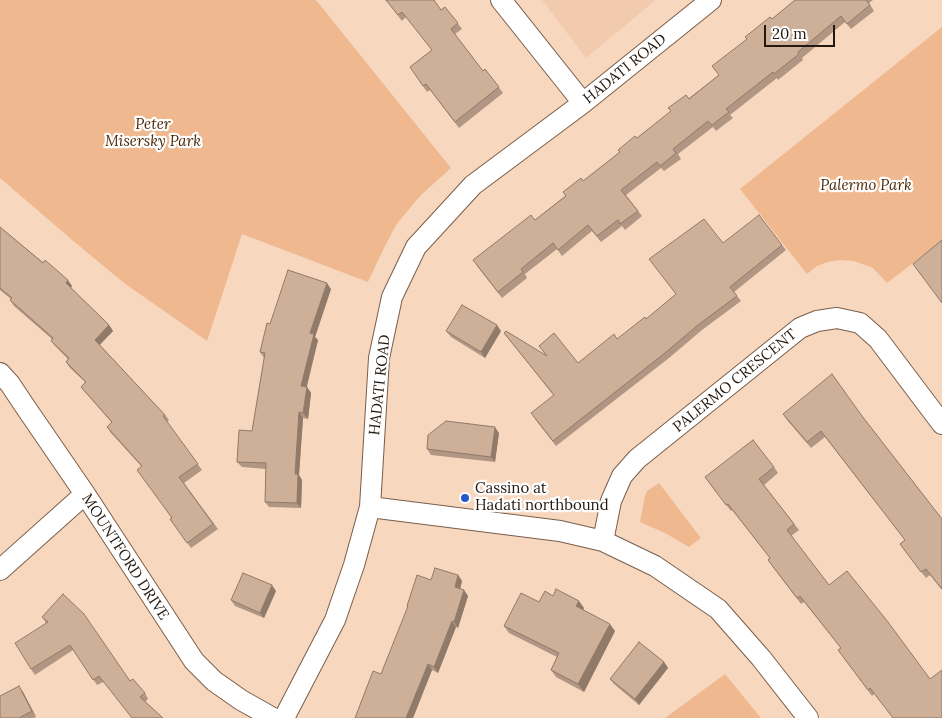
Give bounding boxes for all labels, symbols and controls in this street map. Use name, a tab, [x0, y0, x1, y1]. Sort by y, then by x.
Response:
scale bar	[767, 15, 838, 47]
text: 20 m	[772, 24, 807, 43]
street label: HADATI ROAD	[580, 30, 670, 108]
park label: Peter Misersky Park	[105, 116, 201, 151]
park label: Palermo Park	[820, 177, 912, 195]
street label: PALERMO CRESCENT	[670, 326, 800, 436]
street label: HADATI ROAD	[366, 334, 394, 436]
place label: Cassino at Hadati northbound	[475, 480, 609, 515]
street label: MOUNTFORD DRIVE	[77, 491, 173, 623]
marker: Cassino at Hadati northbound	[459, 492, 471, 504]

